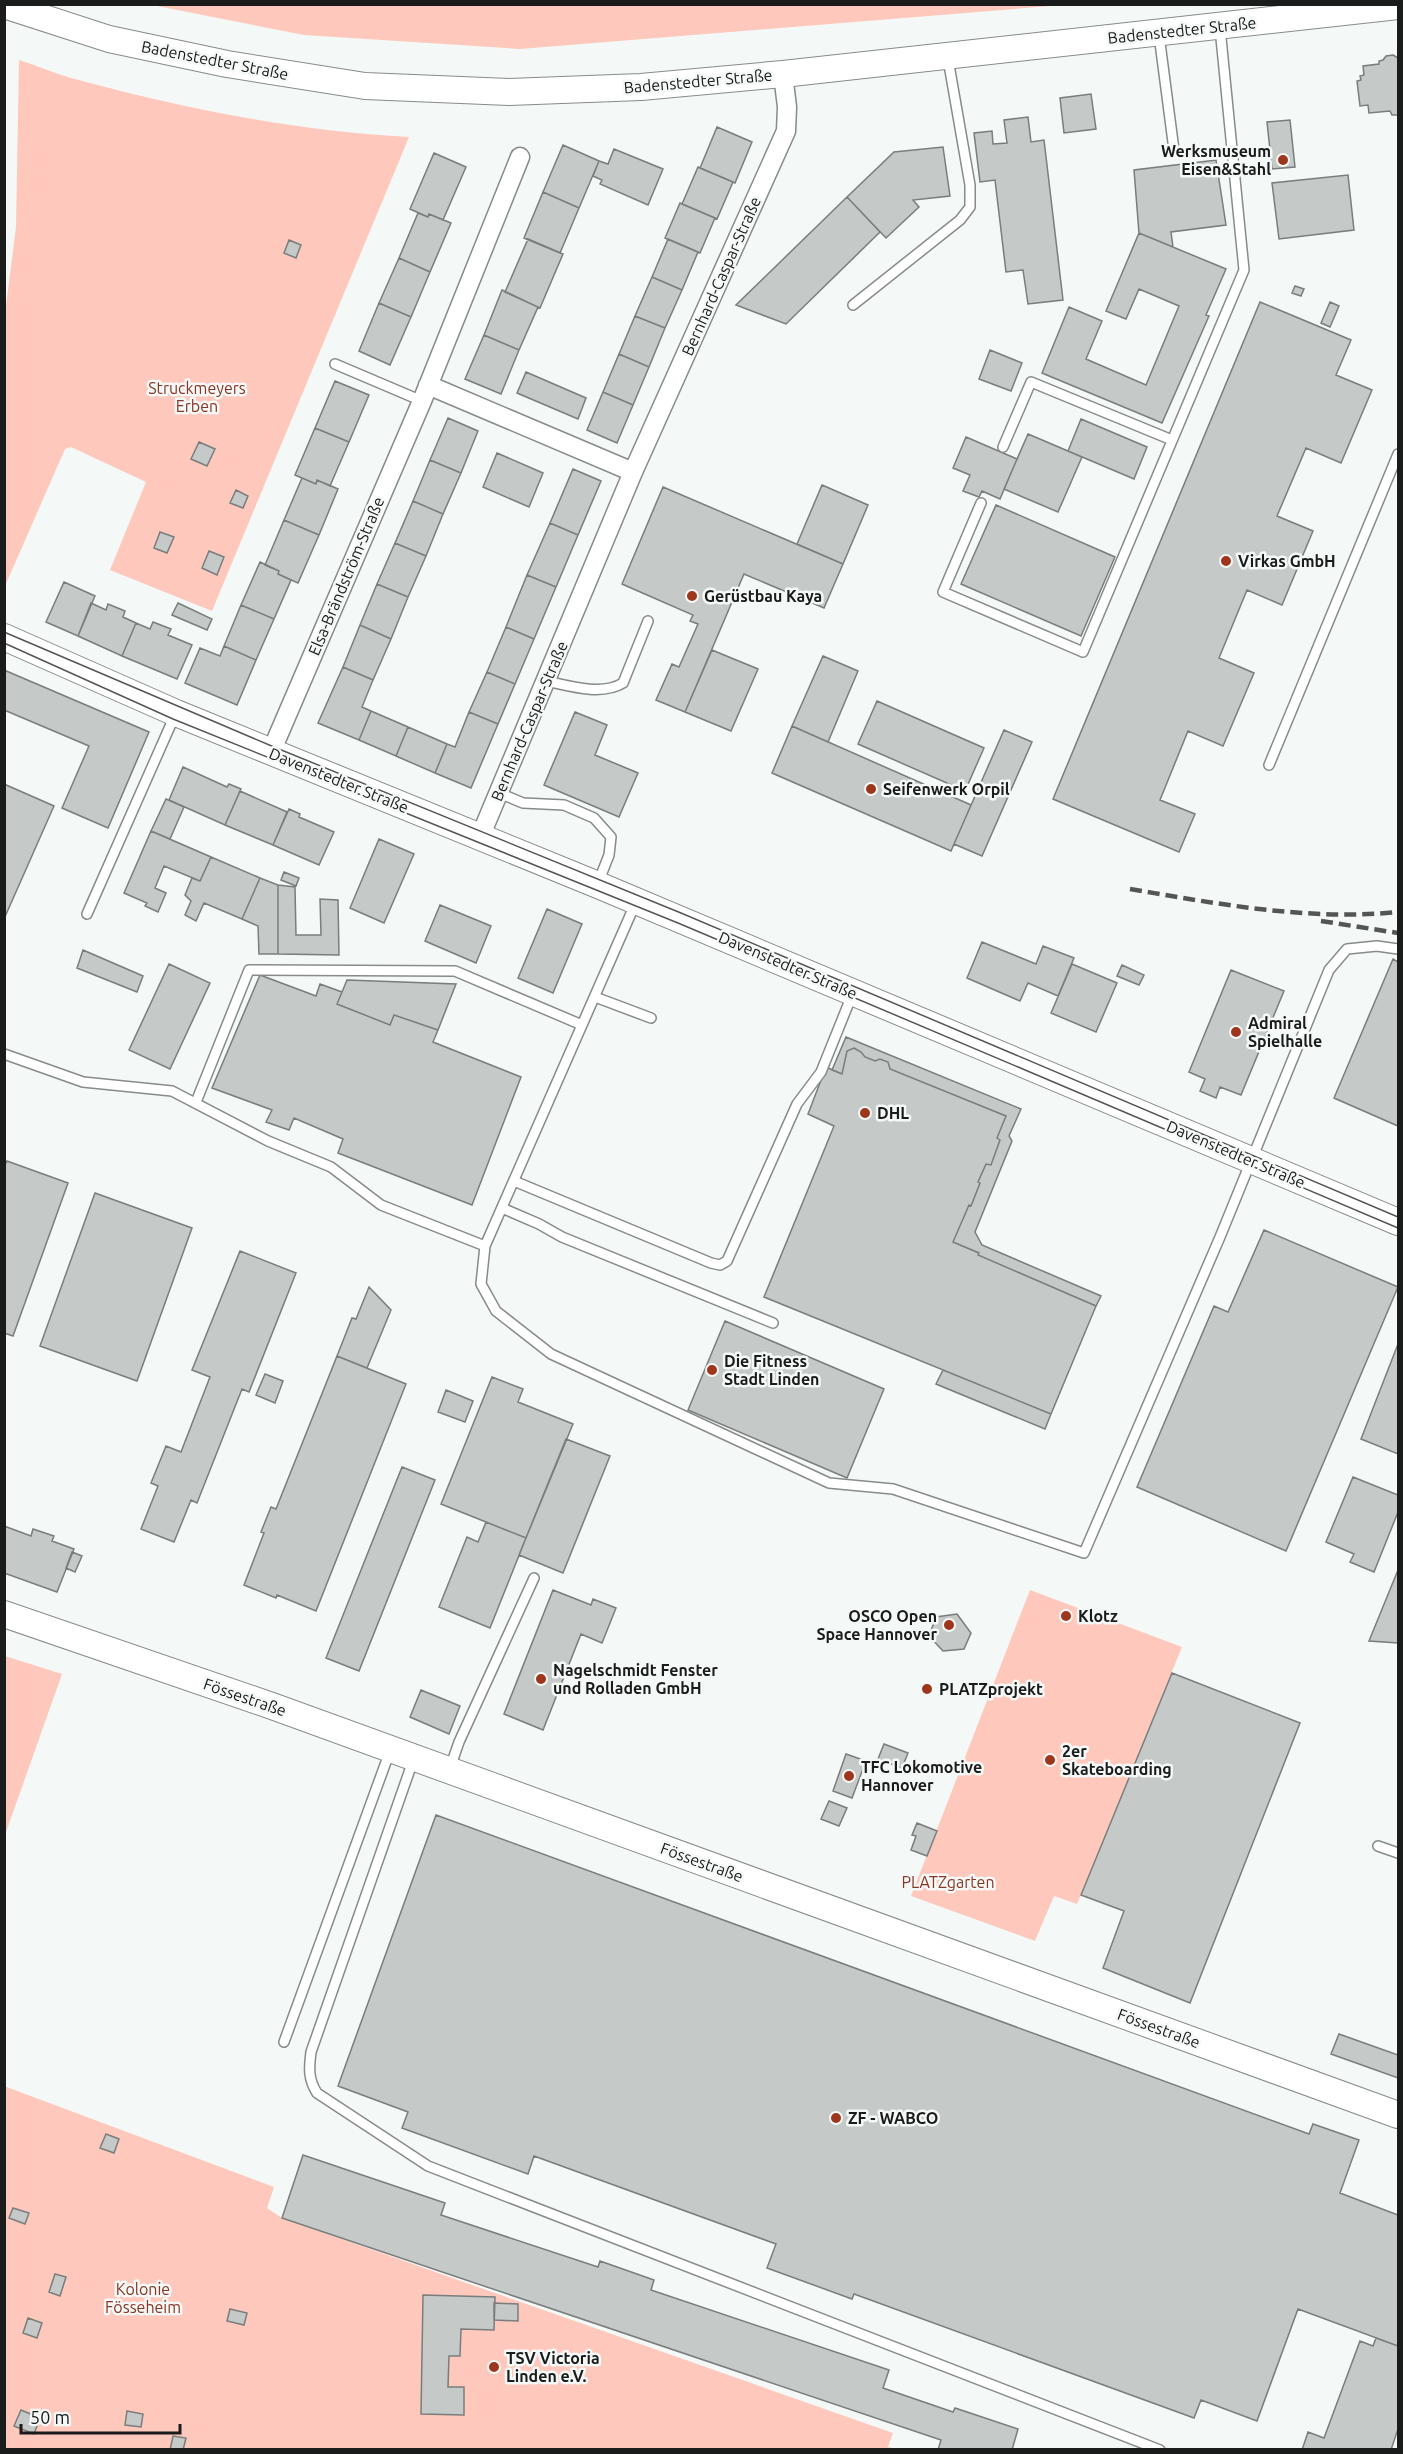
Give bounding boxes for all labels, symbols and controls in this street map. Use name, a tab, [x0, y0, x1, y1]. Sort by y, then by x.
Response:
street label: Badenstedter Straße	[1107, 13, 1257, 47]
street label: Badenstedter Straße	[140, 37, 290, 83]
street label: Badenstedter Straße	[623, 66, 773, 96]
place label: Werksmuseum Eisen&Stahl	[1161, 142, 1271, 178]
marker: Werksmuseum Eisen&Stahl	[1276, 153, 1290, 167]
street label: Bernhard-Caspar-Straße	[678, 194, 764, 358]
park label: Struckmeyers Erben	[148, 379, 246, 415]
street label: Elsa-Brändström-Straße	[304, 494, 388, 658]
place label: Virkas GmbH	[1238, 552, 1336, 570]
marker: Virkas GmbH	[1219, 554, 1233, 568]
place label: Gerüstbau Kaya	[704, 587, 822, 605]
marker: Gerüstbau Kaya	[685, 589, 699, 603]
street label: Bernhard-Caspar-Straße	[487, 638, 571, 804]
street label: Davenstedter Straße	[267, 744, 411, 816]
place label: Seifenwerk Orpil	[883, 780, 1010, 798]
marker: Seifenwerk Orpil	[864, 782, 878, 796]
street label: Davenstedter Straße	[716, 928, 860, 1002]
place label: Admiral Spielhalle	[1248, 1014, 1322, 1050]
marker: Admiral Spielhalle	[1229, 1025, 1243, 1039]
place label: DHL	[877, 1104, 909, 1122]
marker: DHL	[858, 1106, 872, 1120]
street label: Davenstedter Straße	[1164, 1117, 1308, 1191]
place label: Die Fitness Stadt Linden	[724, 1352, 819, 1388]
marker: Die Fitness Stadt Linden	[705, 1363, 719, 1377]
place label: OSCO Open Space Hannover	[816, 1607, 937, 1643]
place label: Klotz	[1078, 1607, 1118, 1625]
marker: Klotz	[1059, 1609, 1073, 1623]
marker: OSCO Open Space Hannover	[942, 1618, 956, 1632]
place label: Nagelschmidt Fenster und Rolladen GmbH	[553, 1661, 718, 1697]
marker: Nagelschmidt Fenster und Rolladen GmbH	[534, 1672, 548, 1686]
street label: Fössestraße	[201, 1674, 289, 1720]
place label: PLATZprojekt	[939, 1680, 1043, 1698]
marker: PLATZprojekt	[920, 1682, 934, 1696]
place label: 2er Skateboarding	[1062, 1742, 1172, 1778]
marker: 2er Skateboarding	[1043, 1753, 1057, 1767]
place label: TFC Lokomotive Hannover	[861, 1758, 982, 1794]
marker: TFC Lokomotive Hannover	[842, 1769, 856, 1783]
street label: Fössestraße	[658, 1839, 746, 1885]
park label: PLATZgarten	[901, 1873, 995, 1891]
street label: Fössestraße	[1115, 2005, 1203, 2051]
place label: ZF - WABCO	[848, 2109, 938, 2127]
marker: ZF - WABCO	[829, 2111, 843, 2125]
park label: Kolonie Fösseheim	[105, 2280, 181, 2316]
place label: TSV Victoria Linden e.V.	[506, 2349, 600, 2385]
marker: TSV Victoria Linden e.V.	[487, 2360, 501, 2374]
scale bar	[21, 2397, 180, 2435]
text: 50 m	[30, 2407, 70, 2427]

